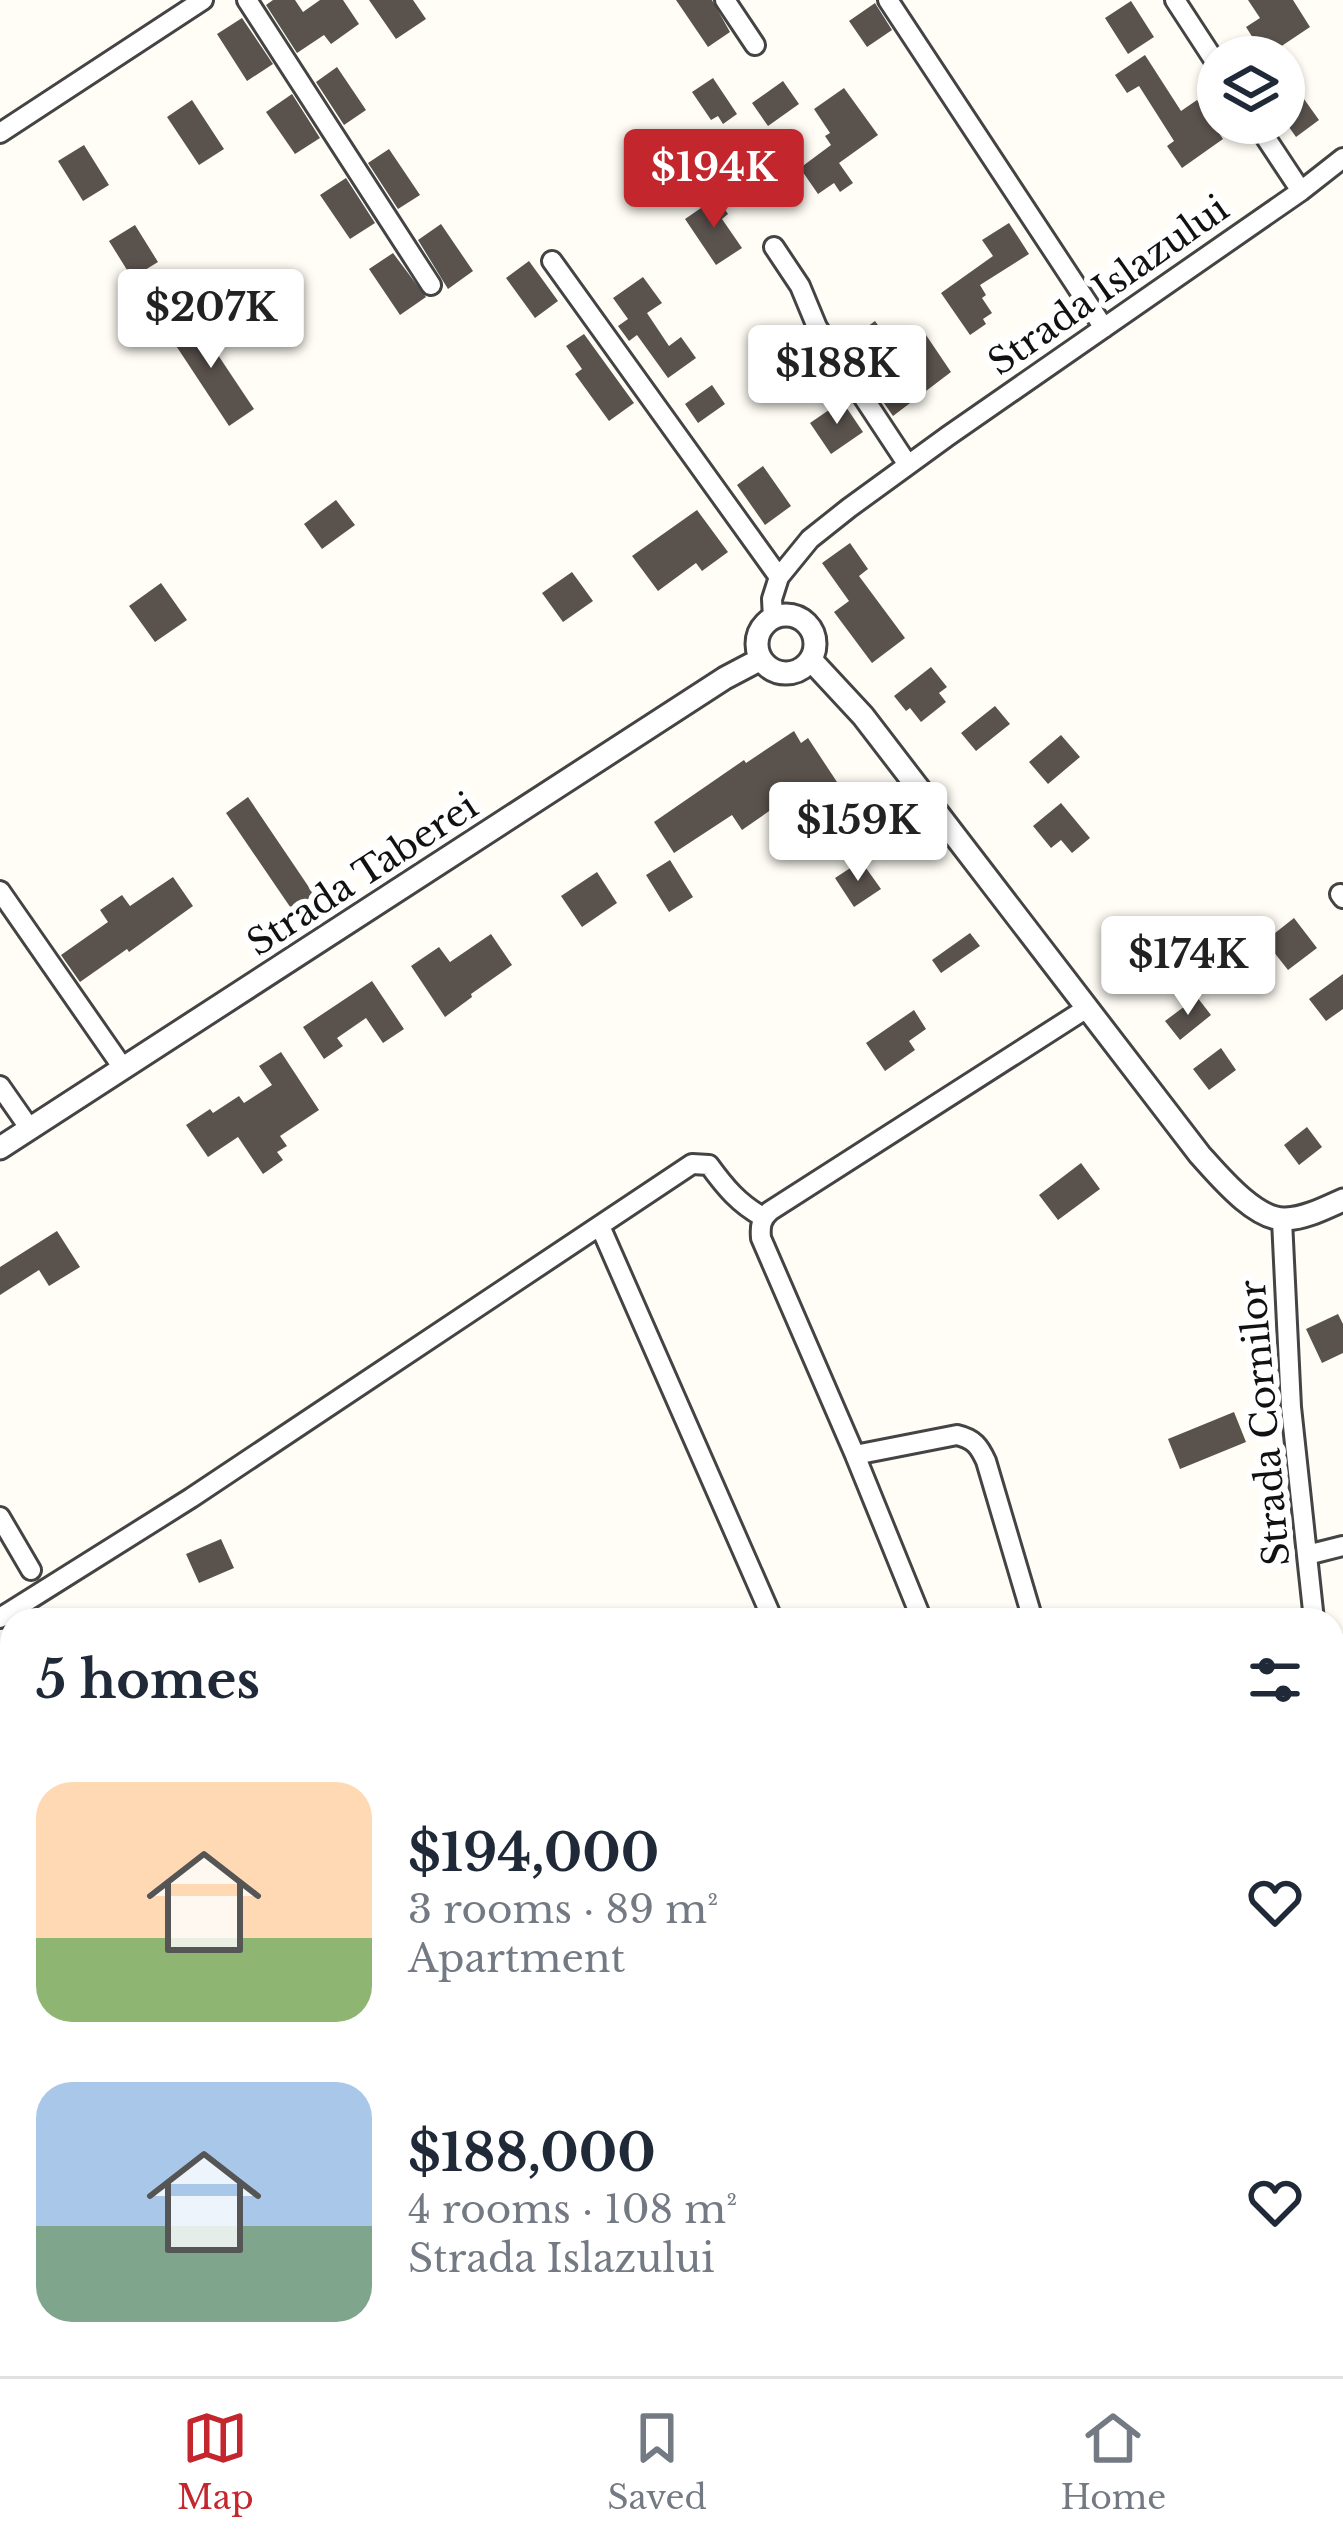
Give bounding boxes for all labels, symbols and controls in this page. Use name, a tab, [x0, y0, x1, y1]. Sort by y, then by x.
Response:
map controls	[1197, 36, 1305, 144]
button: layers	[1197, 36, 1305, 144]
pin: $194K	[630, 129, 798, 231]
text: $194K	[651, 143, 777, 192]
street label: Strada Islazului	[979, 186, 1237, 385]
pin: $207K	[127, 269, 295, 371]
text: $207K	[145, 283, 277, 332]
pin: $188K	[753, 325, 921, 427]
text: $188K	[775, 339, 899, 388]
pin: $159K	[774, 782, 942, 884]
street label: Strada Taberei	[239, 783, 486, 966]
text: $159K	[796, 796, 920, 845]
pin: $174K	[1104, 916, 1272, 1018]
text: $174K	[1128, 930, 1248, 979]
street label: Strada Cornilor	[1230, 1278, 1299, 1568]
icon: filters	[1242, 1647, 1308, 1713]
text: 5 homes	[36, 1649, 260, 1712]
text: $194,000	[408, 1822, 659, 1885]
icon: home	[132, 1830, 276, 1974]
icon: heart	[1242, 1869, 1308, 1935]
text: 3 rooms · 89 m²	[408, 1885, 718, 1934]
text: Apartment	[408, 1934, 625, 1983]
text: $188,000	[408, 2122, 656, 2185]
icon: home	[132, 2130, 276, 2274]
icon: heart	[1242, 2169, 1308, 2235]
text: 4 rooms · 108 m²	[408, 2185, 737, 2234]
text: Strada Islazului	[408, 2234, 715, 2283]
tab: Map	[177, 2405, 254, 2518]
tab: Saved	[607, 2405, 707, 2518]
tab: Home	[1061, 2405, 1166, 2518]

